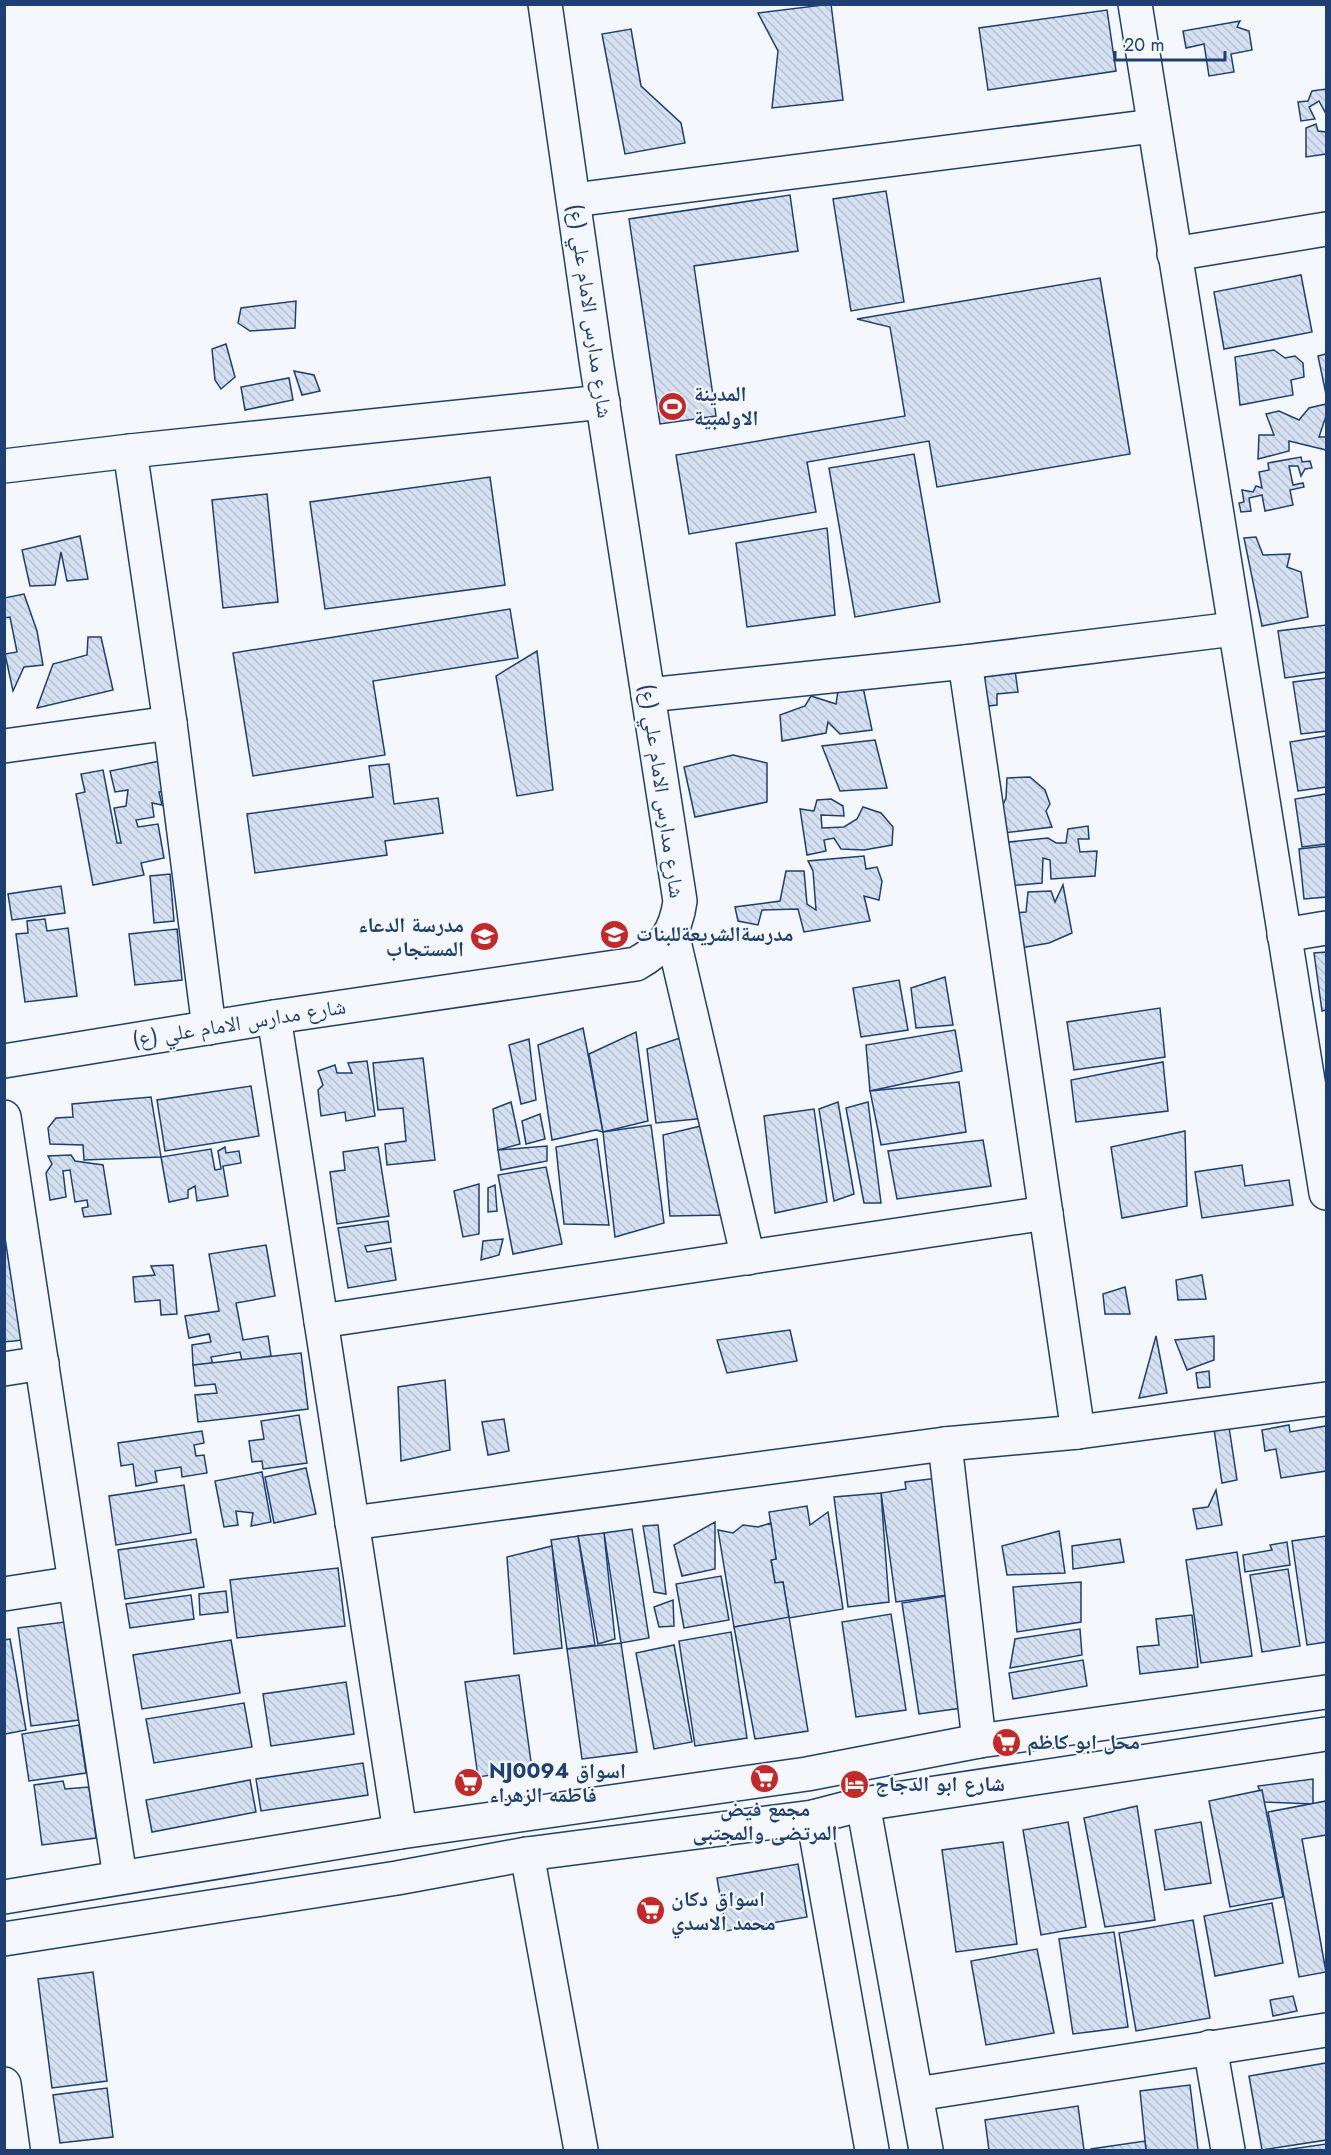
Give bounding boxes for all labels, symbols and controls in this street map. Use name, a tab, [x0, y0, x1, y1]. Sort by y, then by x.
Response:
scale bar	[1115, 24, 1224, 62]
text: 20 m	[1124, 32, 1164, 58]
street label: شارع مدارس الامام علي (ع)	[559, 202, 620, 420]
place label: المدينة الاولمبية	[694, 379, 759, 433]
sports icon: المدينة الاولمبية	[657, 390, 689, 422]
street label: شارع مدارس الامام علي (ع)	[631, 682, 692, 900]
place label: مدرسة الدعاء المستجاب	[358, 910, 464, 964]
school or university icon: مدرسةالشريعةللبنات	[599, 918, 631, 950]
place label: مدرسةالشريعةللبنات	[636, 919, 793, 949]
school or university icon: مدرسة الدعاء المستجاب	[469, 921, 501, 953]
street label: شارع مدارس الامام علي (ع)	[130, 991, 348, 1056]
supermarket icon: محل ابو كاظم	[990, 1726, 1022, 1758]
place label: محل ابو كاظم	[1027, 1727, 1140, 1757]
place label: NJ0094 اسواق فاطمه الزهراء	[489, 1756, 626, 1810]
supermarket icon: مجمع فيض المرتضى والمجتبى	[749, 1762, 781, 1794]
supermarket icon: NJ0094 اسواق فاطمه الزهراء	[452, 1767, 484, 1799]
hotel icon: شارع ابو الدجاج	[838, 1768, 870, 1800]
place label: شارع ابو الدجاج	[875, 1769, 1005, 1799]
place label: مجمع فيض المرتضى والمجتبى	[693, 1794, 837, 1848]
place label: اسواق دكان محمد الاسدي	[671, 1884, 776, 1939]
supermarket icon: اسواق دكان محمد الاسدي	[634, 1895, 666, 1927]

